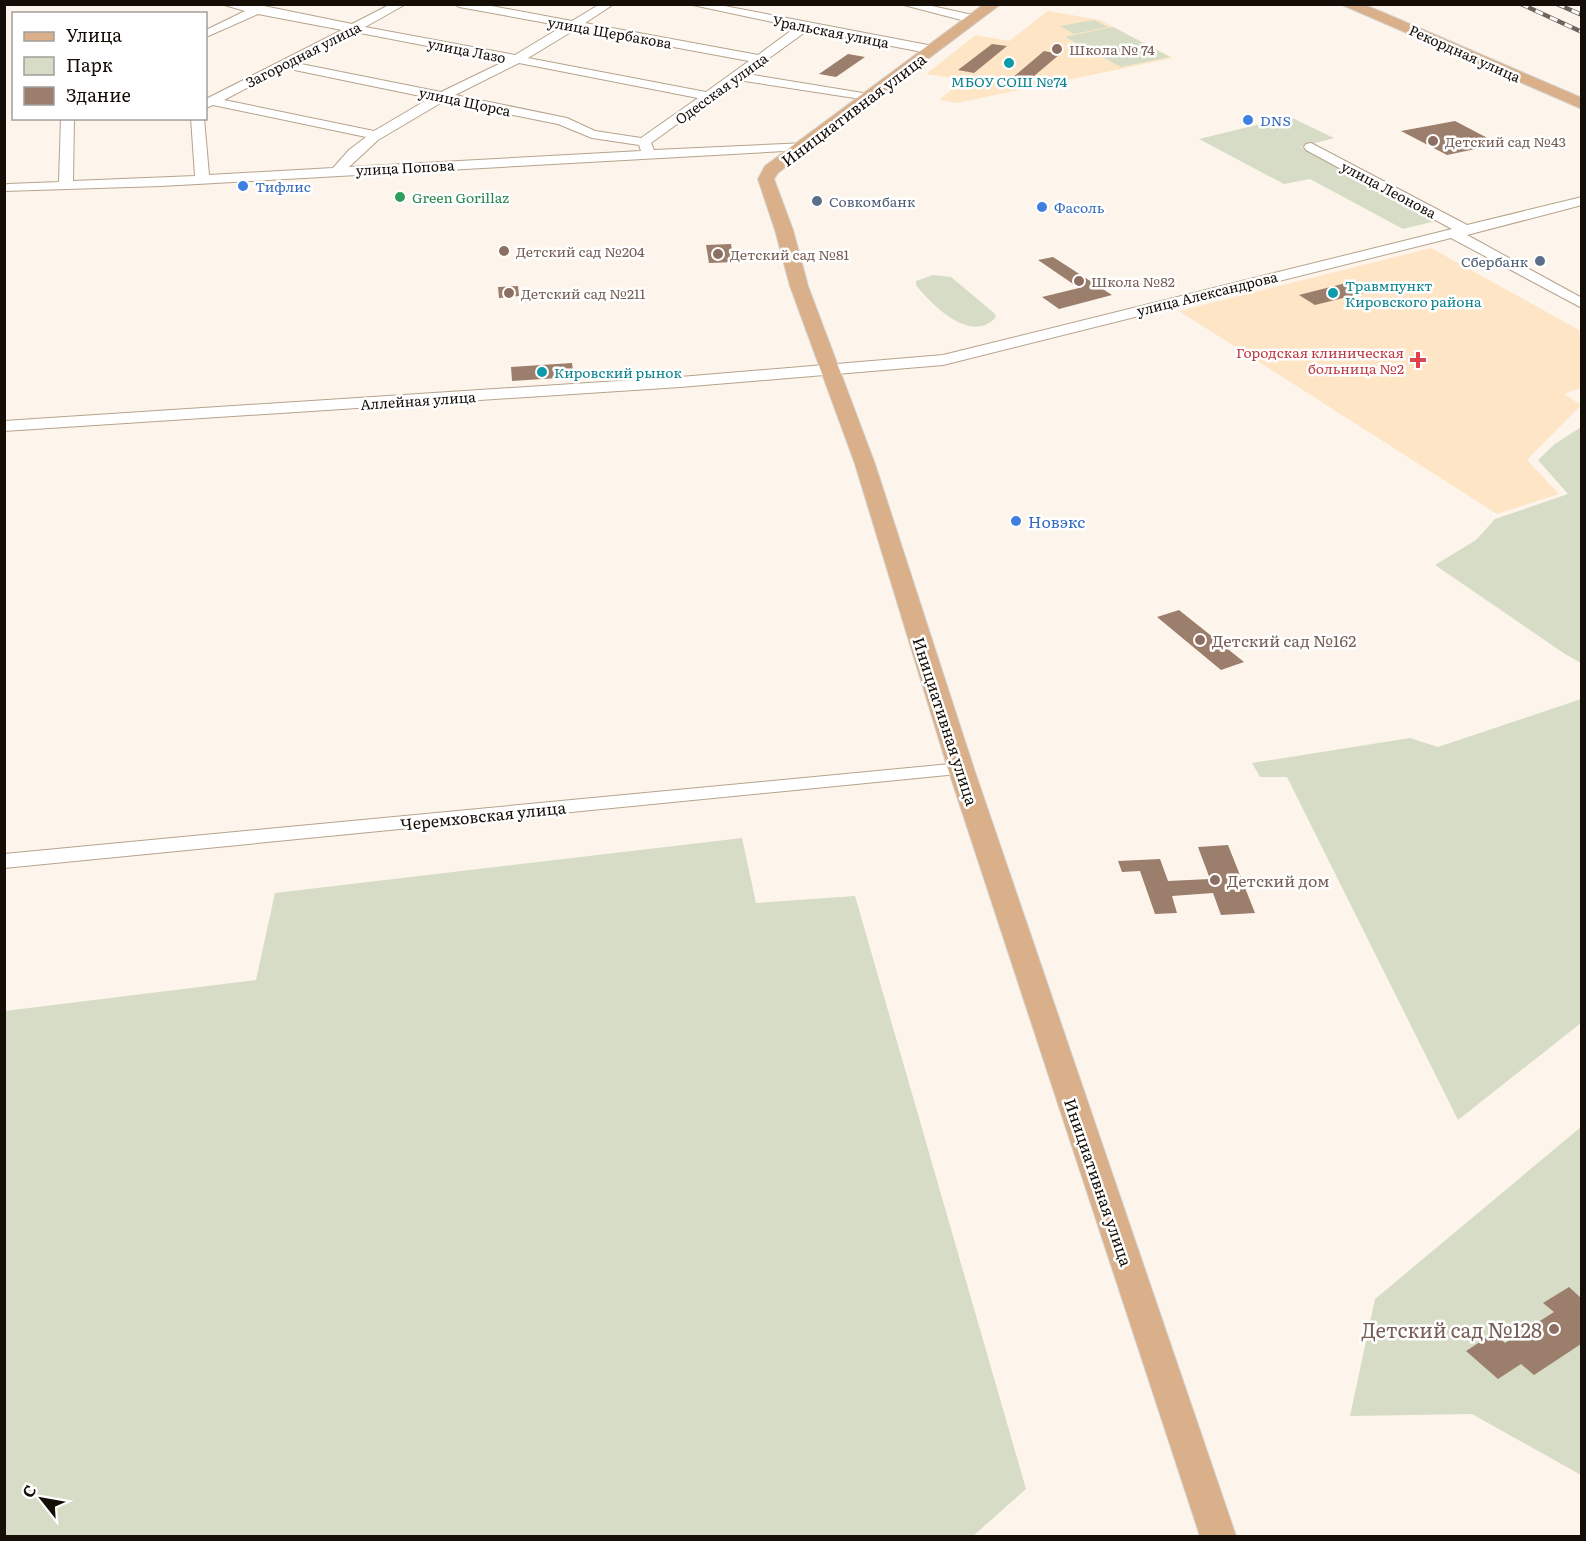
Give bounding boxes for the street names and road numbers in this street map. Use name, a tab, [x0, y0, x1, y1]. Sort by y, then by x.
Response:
street label: Уральская улица	[771, 10, 891, 52]
street label: улица Щербакова	[546, 11, 674, 53]
street label: Загородная улица	[242, 16, 365, 92]
street label: Рекордная улица	[1406, 19, 1524, 87]
street label: улица Лазо	[426, 33, 508, 67]
street label: Инициативная улица	[775, 46, 931, 172]
street label: Одесская улица	[671, 47, 772, 128]
street label: улица Щорса	[417, 82, 513, 121]
street label: улица Попова	[355, 154, 455, 180]
street label: улица Леонова	[1338, 156, 1440, 223]
street label: улица Александрова	[1134, 266, 1280, 320]
street label: Аллейная улица	[360, 386, 477, 414]
street label: Инициативная улица	[907, 634, 985, 809]
street label: Черемховская улица	[399, 794, 567, 836]
street label: Инициативная улица	[1059, 1095, 1139, 1270]

